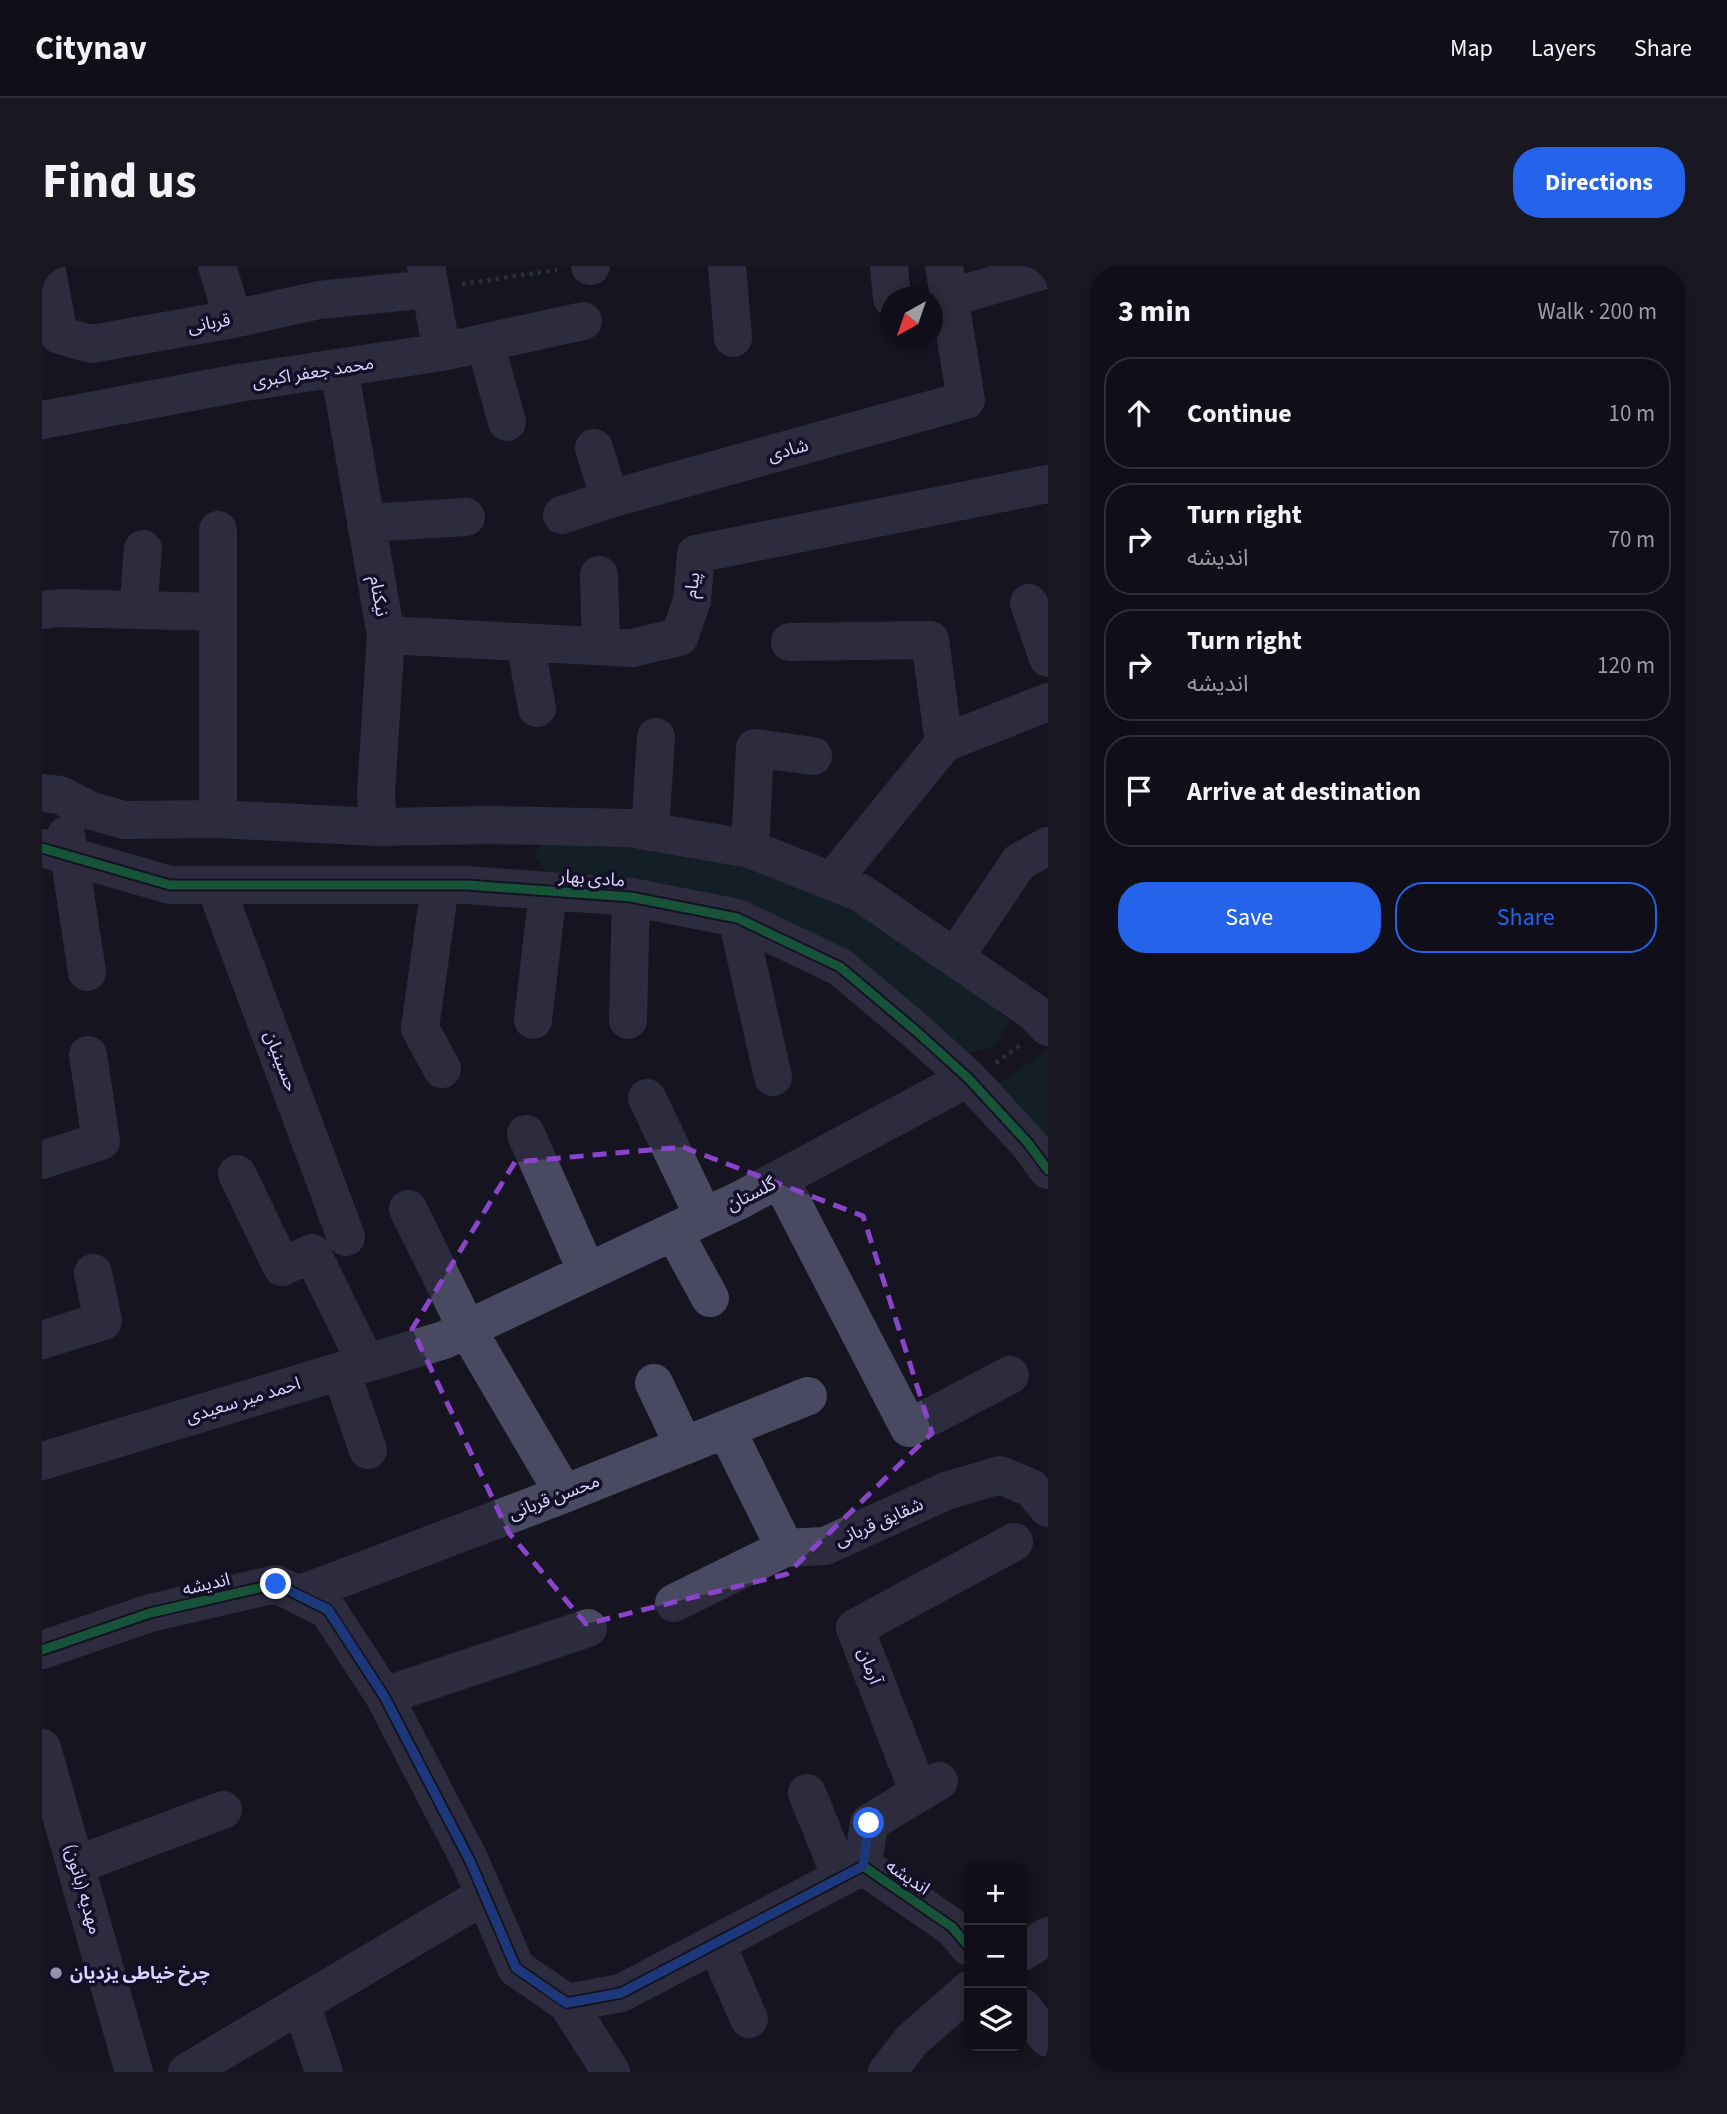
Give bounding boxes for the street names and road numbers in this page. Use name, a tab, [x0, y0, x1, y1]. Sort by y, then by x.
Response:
street label: قربانی	[186, 307, 232, 340]
street label: محمد جعفر اکبری	[250, 351, 376, 394]
street label: شادی	[765, 433, 812, 468]
street label: پیام	[679, 571, 707, 600]
street label: نیکنام	[362, 574, 394, 619]
street label: مادی بهار	[557, 864, 626, 893]
street label: حسینیان	[258, 1027, 304, 1095]
street label: گلستان	[722, 1171, 781, 1217]
street label: احمد میر سعیدی	[183, 1371, 304, 1430]
street label: محسن قربانی	[505, 1469, 603, 1526]
street label: شقایق قربانی	[831, 1492, 927, 1553]
street label: اندیشه	[180, 1567, 232, 1602]
street label: آرمان	[851, 1644, 888, 1689]
street label: مهدیه (باتون)	[58, 1841, 107, 1937]
street label: اندیشه	[881, 1854, 935, 1901]

